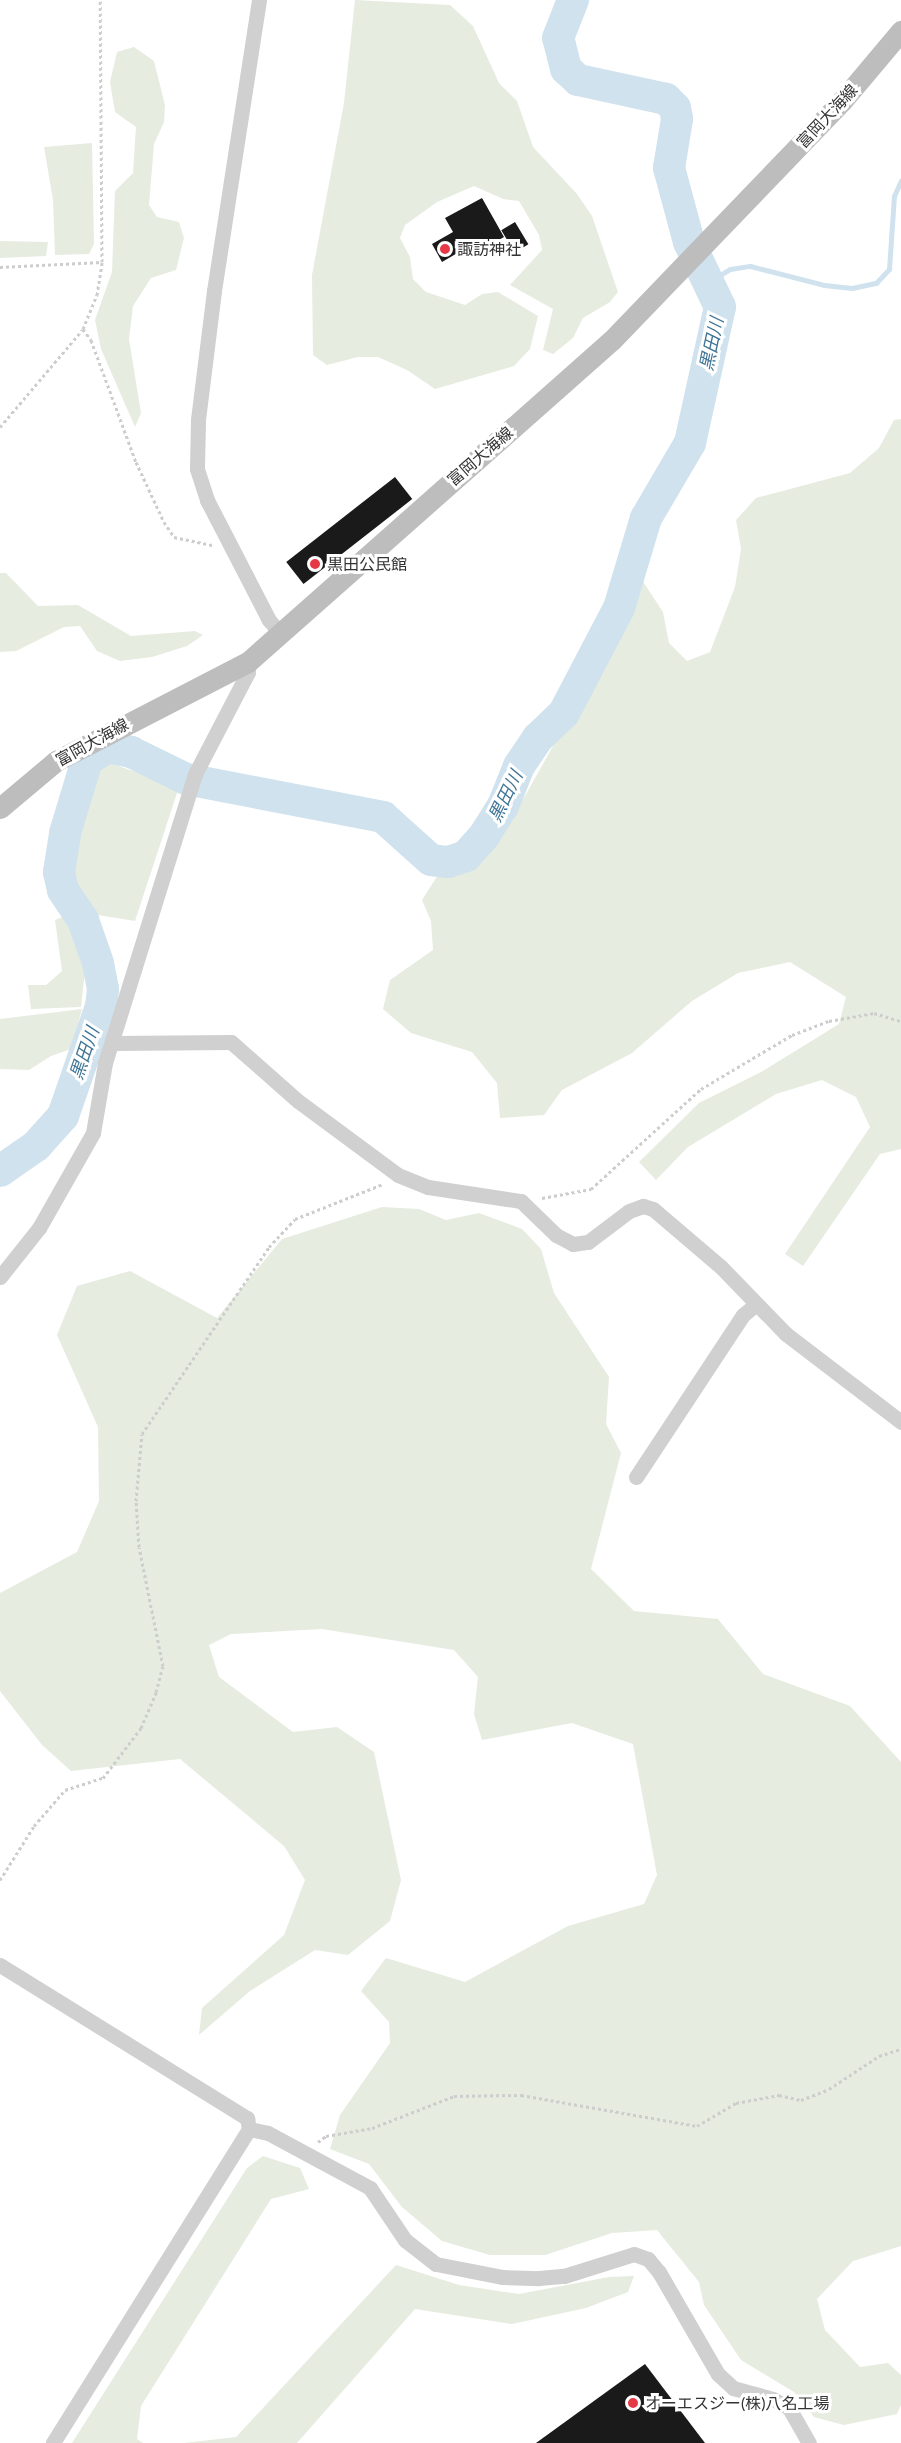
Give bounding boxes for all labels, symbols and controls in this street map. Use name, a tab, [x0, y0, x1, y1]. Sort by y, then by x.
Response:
street label: 富岡大海線	[793, 80, 861, 152]
place label: 諏訪神社	[457, 239, 521, 259]
marker: 諏訪神社	[438, 242, 452, 256]
water label: 黒田川	[695, 315, 727, 373]
street label: 富岡大海線	[444, 423, 516, 489]
place label: 黒田公民館	[327, 554, 407, 574]
marker: 黒田公民館	[308, 557, 322, 571]
street label: 富岡大海線	[52, 714, 132, 770]
water label: 黒田川	[483, 767, 527, 825]
water label: 黒田川	[65, 1024, 103, 1082]
place label: オーエスジー(株)八名工場	[645, 2393, 830, 2413]
marker: オーエスジー(株)八名工場	[626, 2396, 640, 2410]

